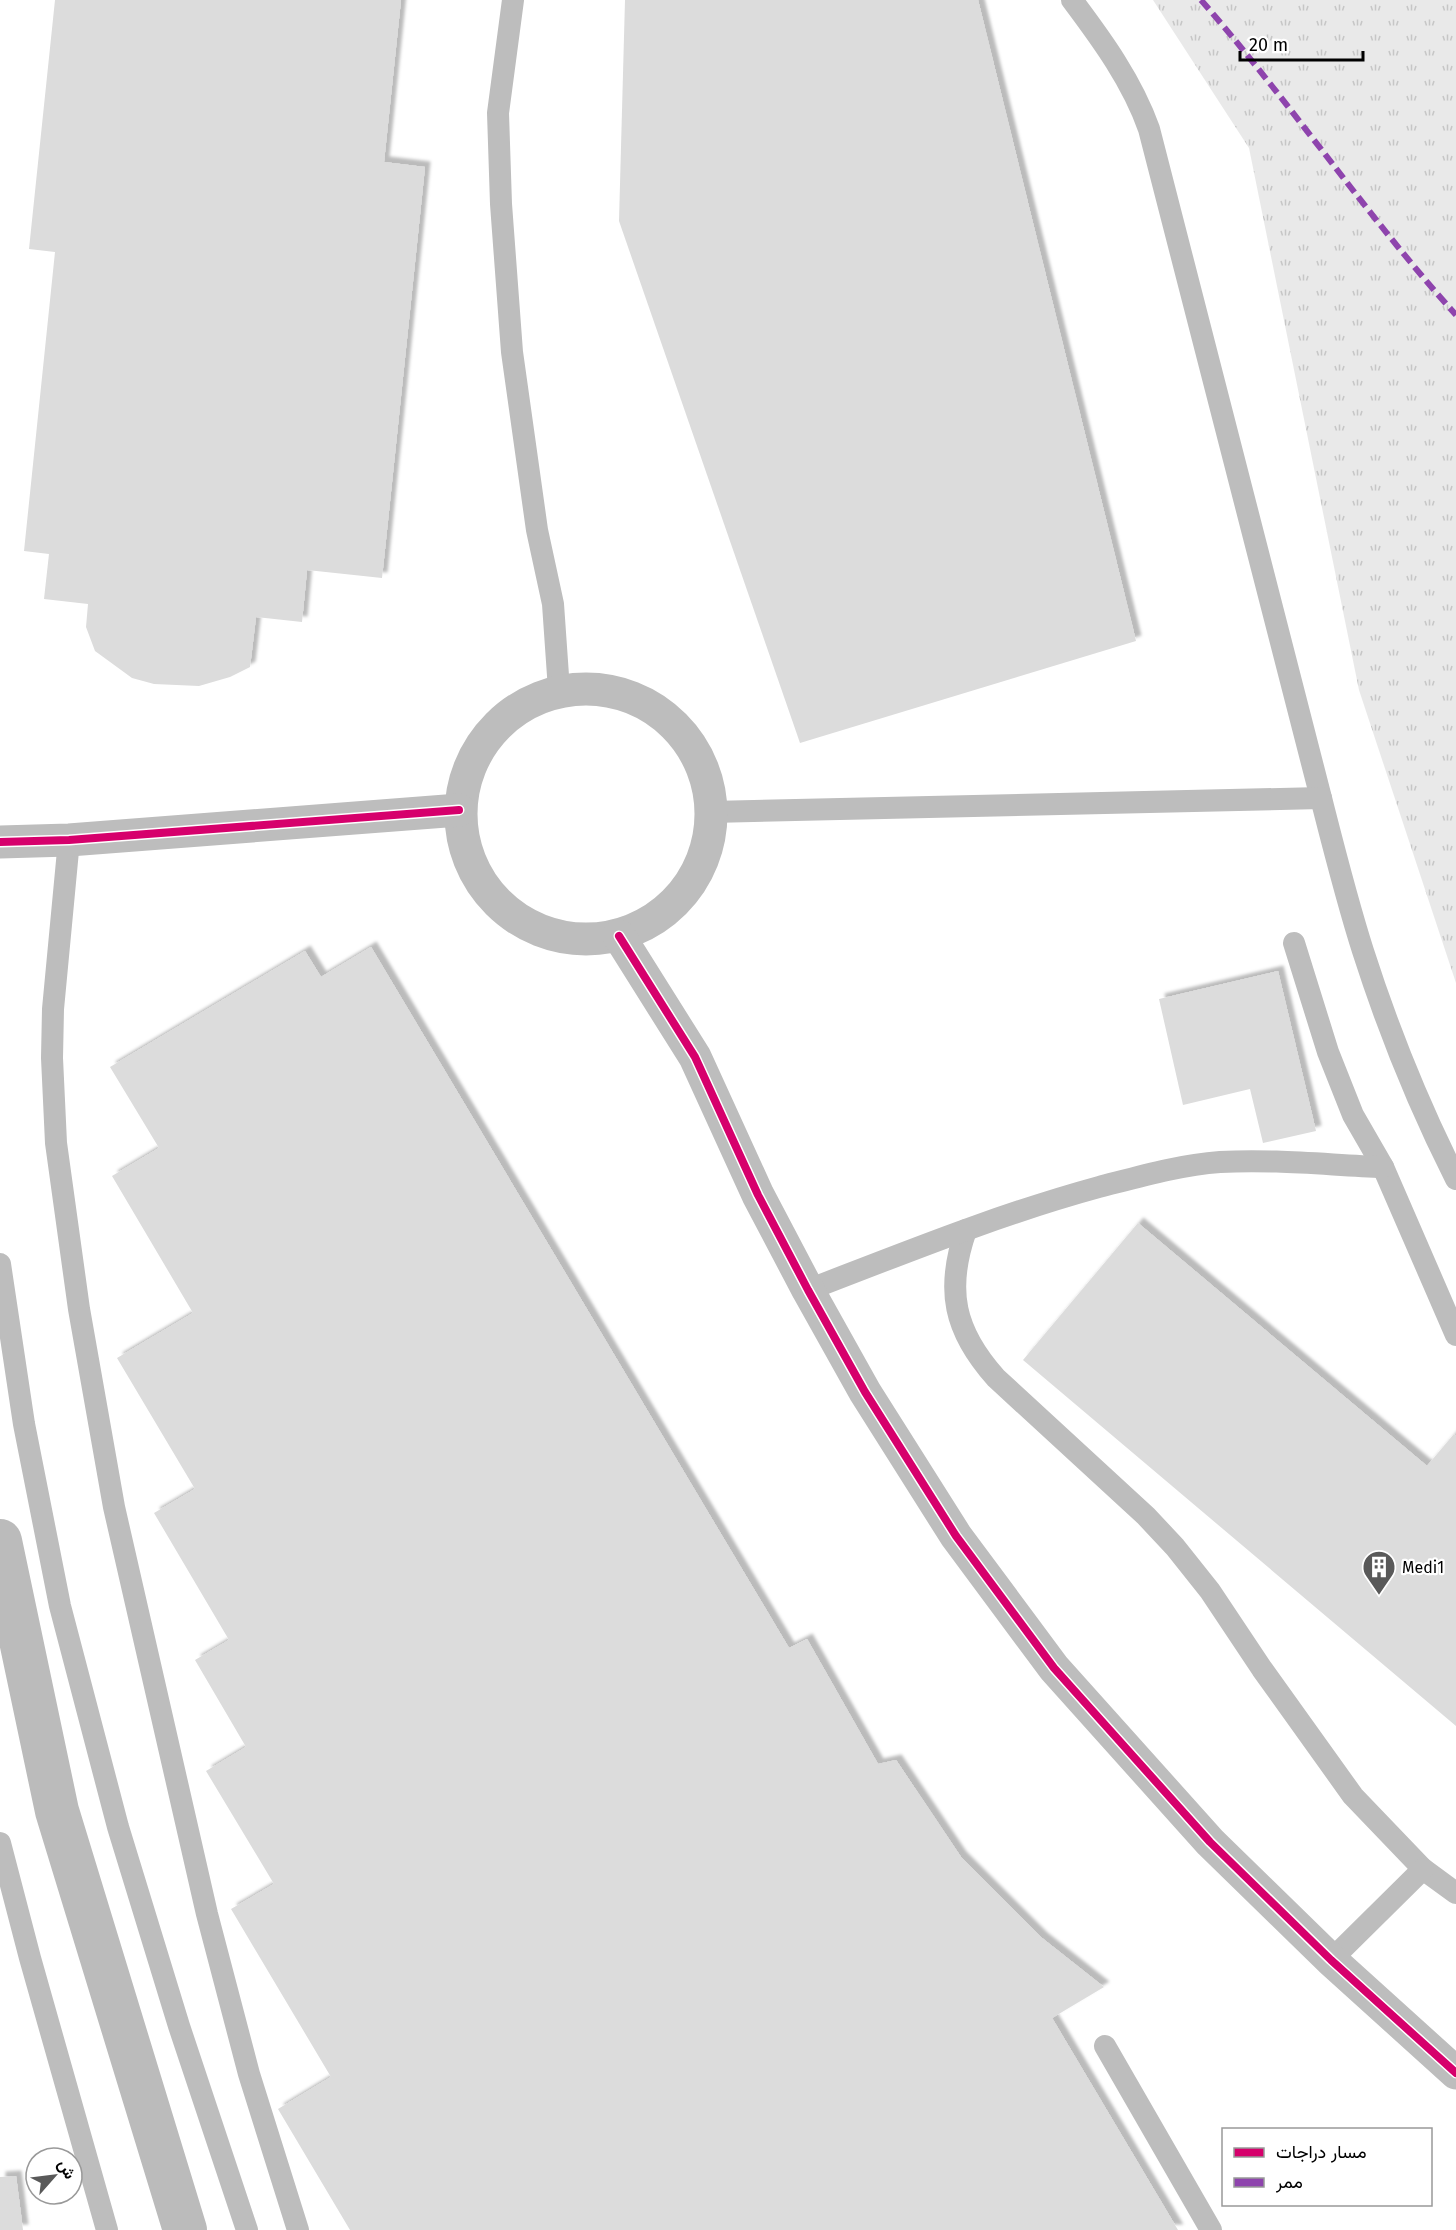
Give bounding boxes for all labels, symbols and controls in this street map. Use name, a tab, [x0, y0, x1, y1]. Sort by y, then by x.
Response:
scale bar	[1240, 24, 1363, 62]
text: 20 m	[1249, 34, 1288, 56]
building icon: Medi1	[1361, 1549, 1397, 1596]
place label: Medi1	[1402, 1558, 1444, 1577]
legend	[1222, 2128, 1432, 2206]
text: مسار دراجات	[1276, 2141, 1367, 2163]
north arrow	[24, 2146, 84, 2206]
text: ش	[54, 2156, 80, 2182]
text: ممر	[1275, 2171, 1303, 2193]

